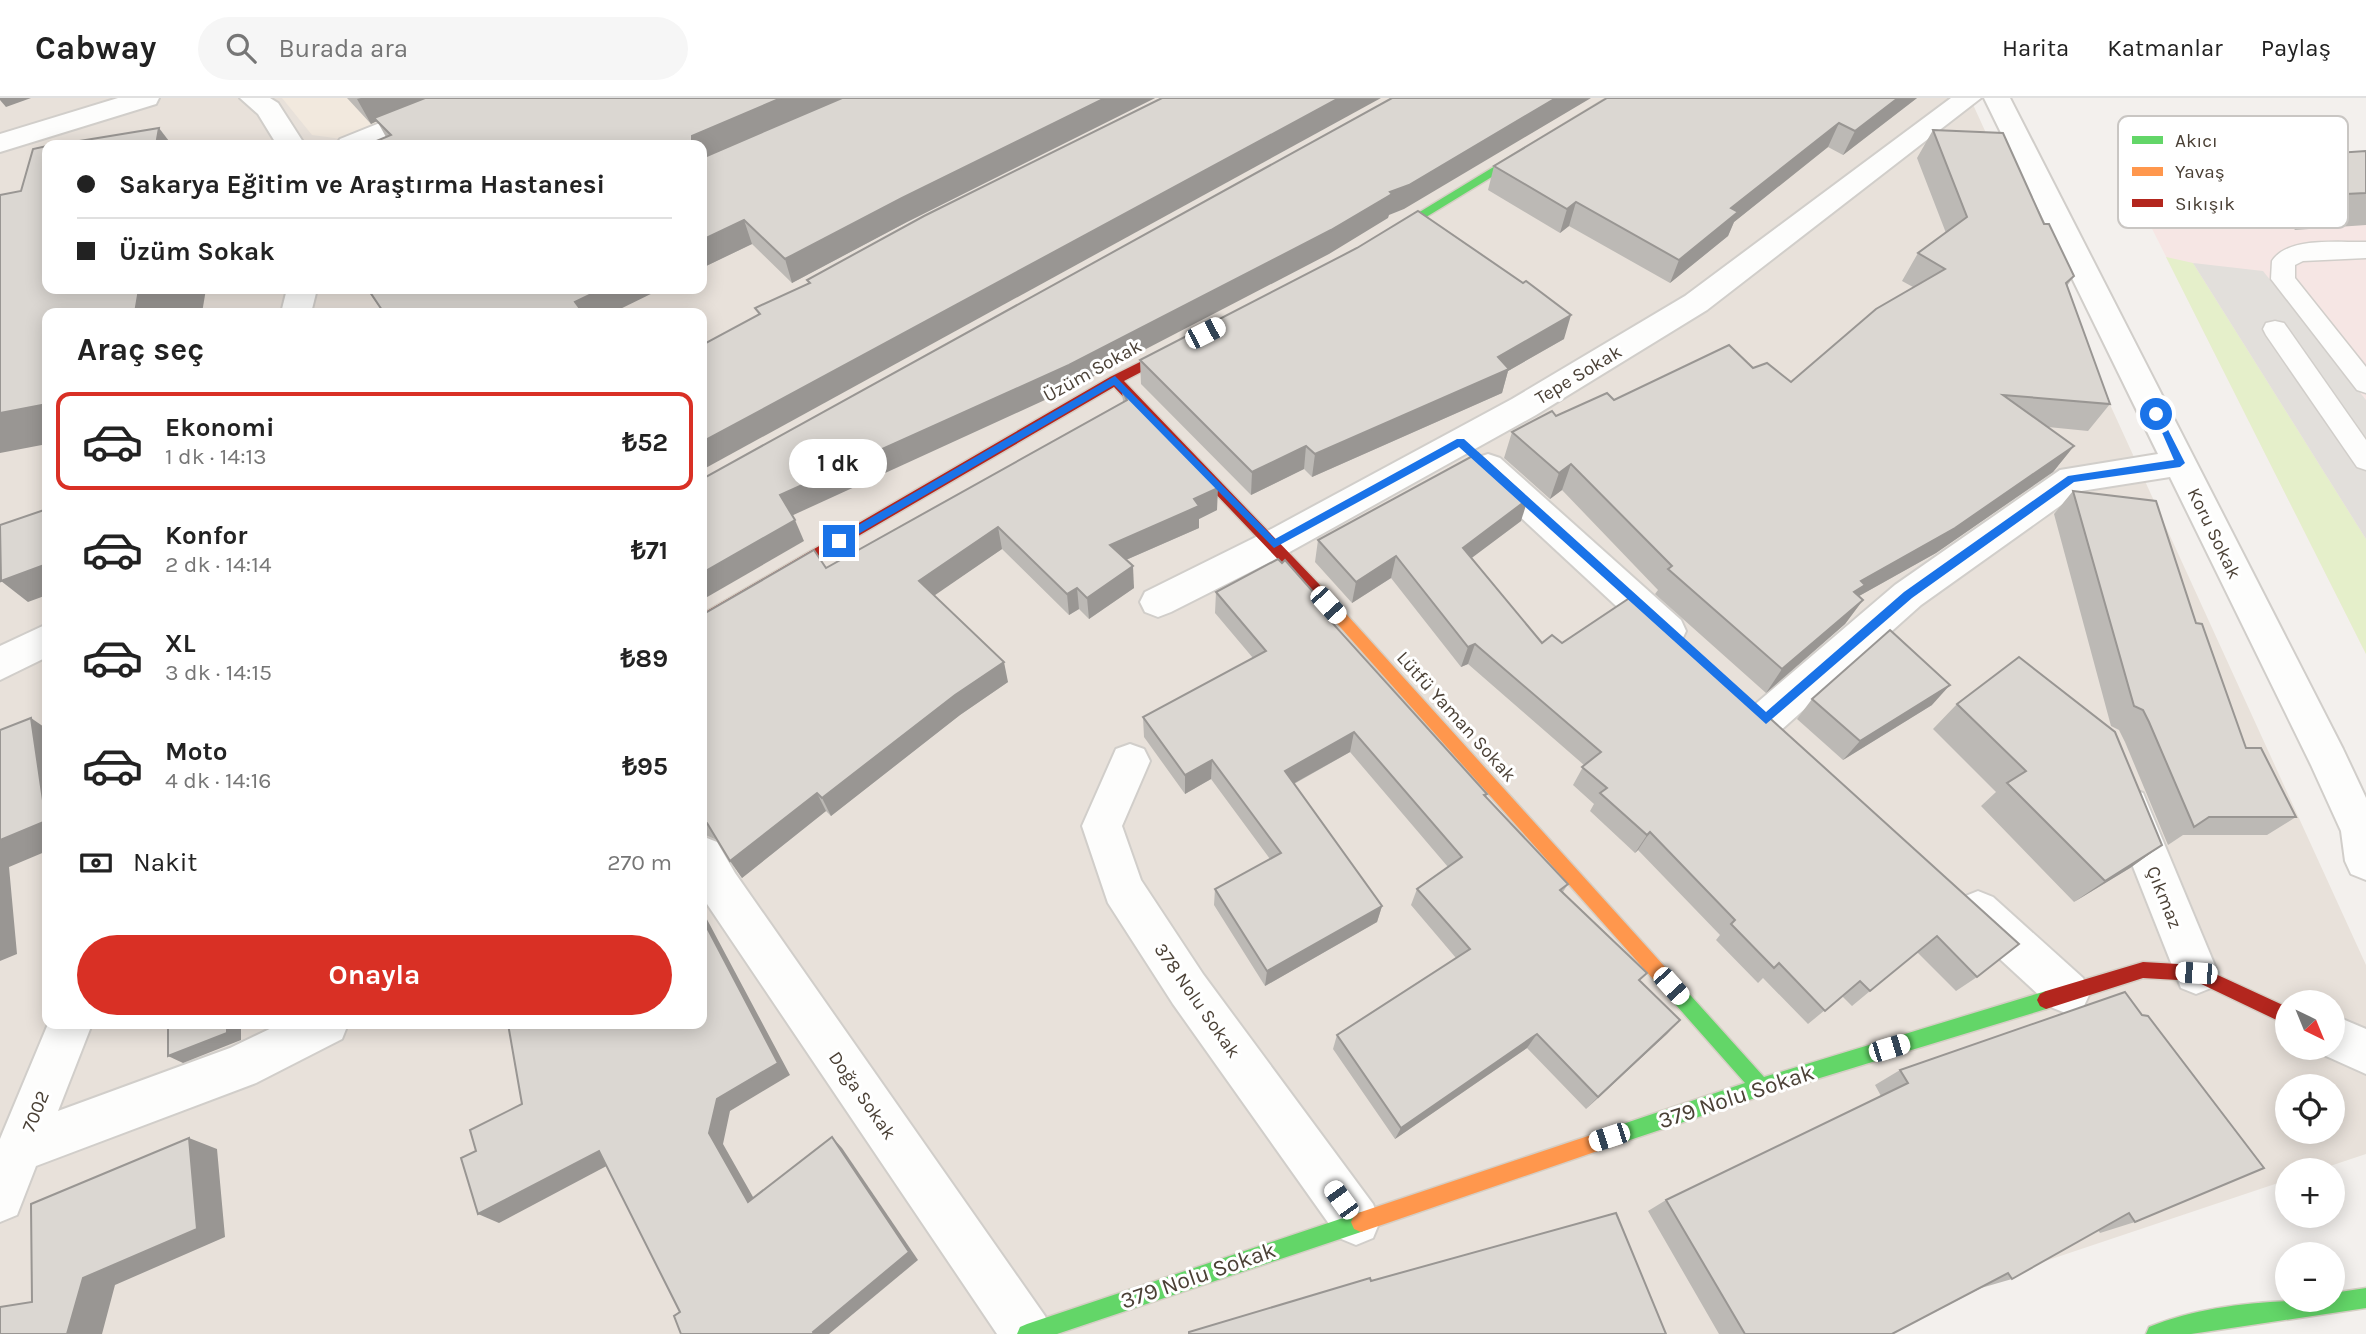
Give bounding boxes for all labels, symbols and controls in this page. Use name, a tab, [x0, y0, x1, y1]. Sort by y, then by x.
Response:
search box	[198, 17, 688, 80]
text: Cabway	[35, 29, 156, 67]
icon: search	[222, 29, 260, 67]
text: Burada ara	[278, 33, 408, 64]
text: Harita	[2002, 34, 2069, 62]
text: Katmanlar	[2107, 34, 2223, 62]
text: Paylaş	[2261, 34, 2331, 62]
legend	[2118, 116, 2348, 228]
text: Akıcı	[2175, 130, 2218, 152]
text: Yavaş	[2175, 161, 2225, 183]
text: Sakarya Eğitim ve Araştırma Hastanesi	[119, 169, 605, 200]
text: Sıkışık	[2175, 193, 2235, 215]
text: Üzüm Sokak	[119, 236, 275, 267]
car	[1182, 314, 1229, 352]
text: Araç seç	[77, 331, 204, 368]
street label: Üzüm Sokak	[1039, 335, 1146, 407]
street label: Tepe Sokak	[1531, 340, 1626, 409]
route start	[2140, 398, 2172, 430]
icon: car	[81, 410, 144, 473]
text: Ekonomi	[165, 412, 274, 443]
text: ₺52	[622, 427, 668, 458]
callout: 1 dk	[790, 440, 888, 488]
text: 1 dk · 14:13	[165, 443, 267, 470]
text: 1 dk	[817, 450, 859, 477]
street label: Koru Sokak	[2183, 484, 2246, 583]
icon: car	[81, 518, 144, 581]
text: Konfor	[165, 520, 247, 551]
route end	[823, 525, 855, 557]
text: ₺71	[631, 535, 668, 566]
text: 2 dk · 14:14	[165, 551, 272, 578]
car	[1307, 582, 1350, 628]
icon: car	[81, 626, 144, 689]
text: XL	[165, 628, 196, 659]
text: ₺89	[620, 643, 668, 674]
street label: Lütfü Yaman Sokak	[1392, 647, 1521, 787]
text: 3 dk · 14:15	[165, 659, 272, 686]
icon: car	[81, 734, 144, 797]
text: Moto	[165, 736, 227, 767]
text: ₺95	[622, 751, 668, 782]
text: 4 dk · 14:16	[165, 767, 271, 794]
icon: cash	[77, 844, 115, 882]
text: Nakit	[133, 847, 197, 878]
text: 270 m	[607, 849, 672, 876]
street label: Çıkmaz	[2142, 863, 2186, 932]
button: Onayla	[77, 935, 672, 1015]
street label: 378 Nolu Sokak	[1150, 939, 1245, 1062]
car	[2175, 961, 2218, 985]
car	[1650, 963, 1693, 1009]
north arrow	[2275, 990, 2345, 1060]
map controls	[2275, 990, 2345, 1312]
car	[1866, 1032, 1913, 1064]
street label: Doğa Sokak	[824, 1047, 901, 1144]
street label: 379 Nolu Sokak	[1655, 1059, 1818, 1134]
button: locate	[2275, 1074, 2345, 1144]
street label: 7002	[18, 1088, 54, 1135]
car	[1586, 1121, 1633, 1153]
button: +	[2275, 1158, 2345, 1228]
car	[1321, 1177, 1362, 1223]
street label: 379 Nolu Sokak	[1117, 1236, 1279, 1315]
button: −	[2275, 1242, 2345, 1312]

